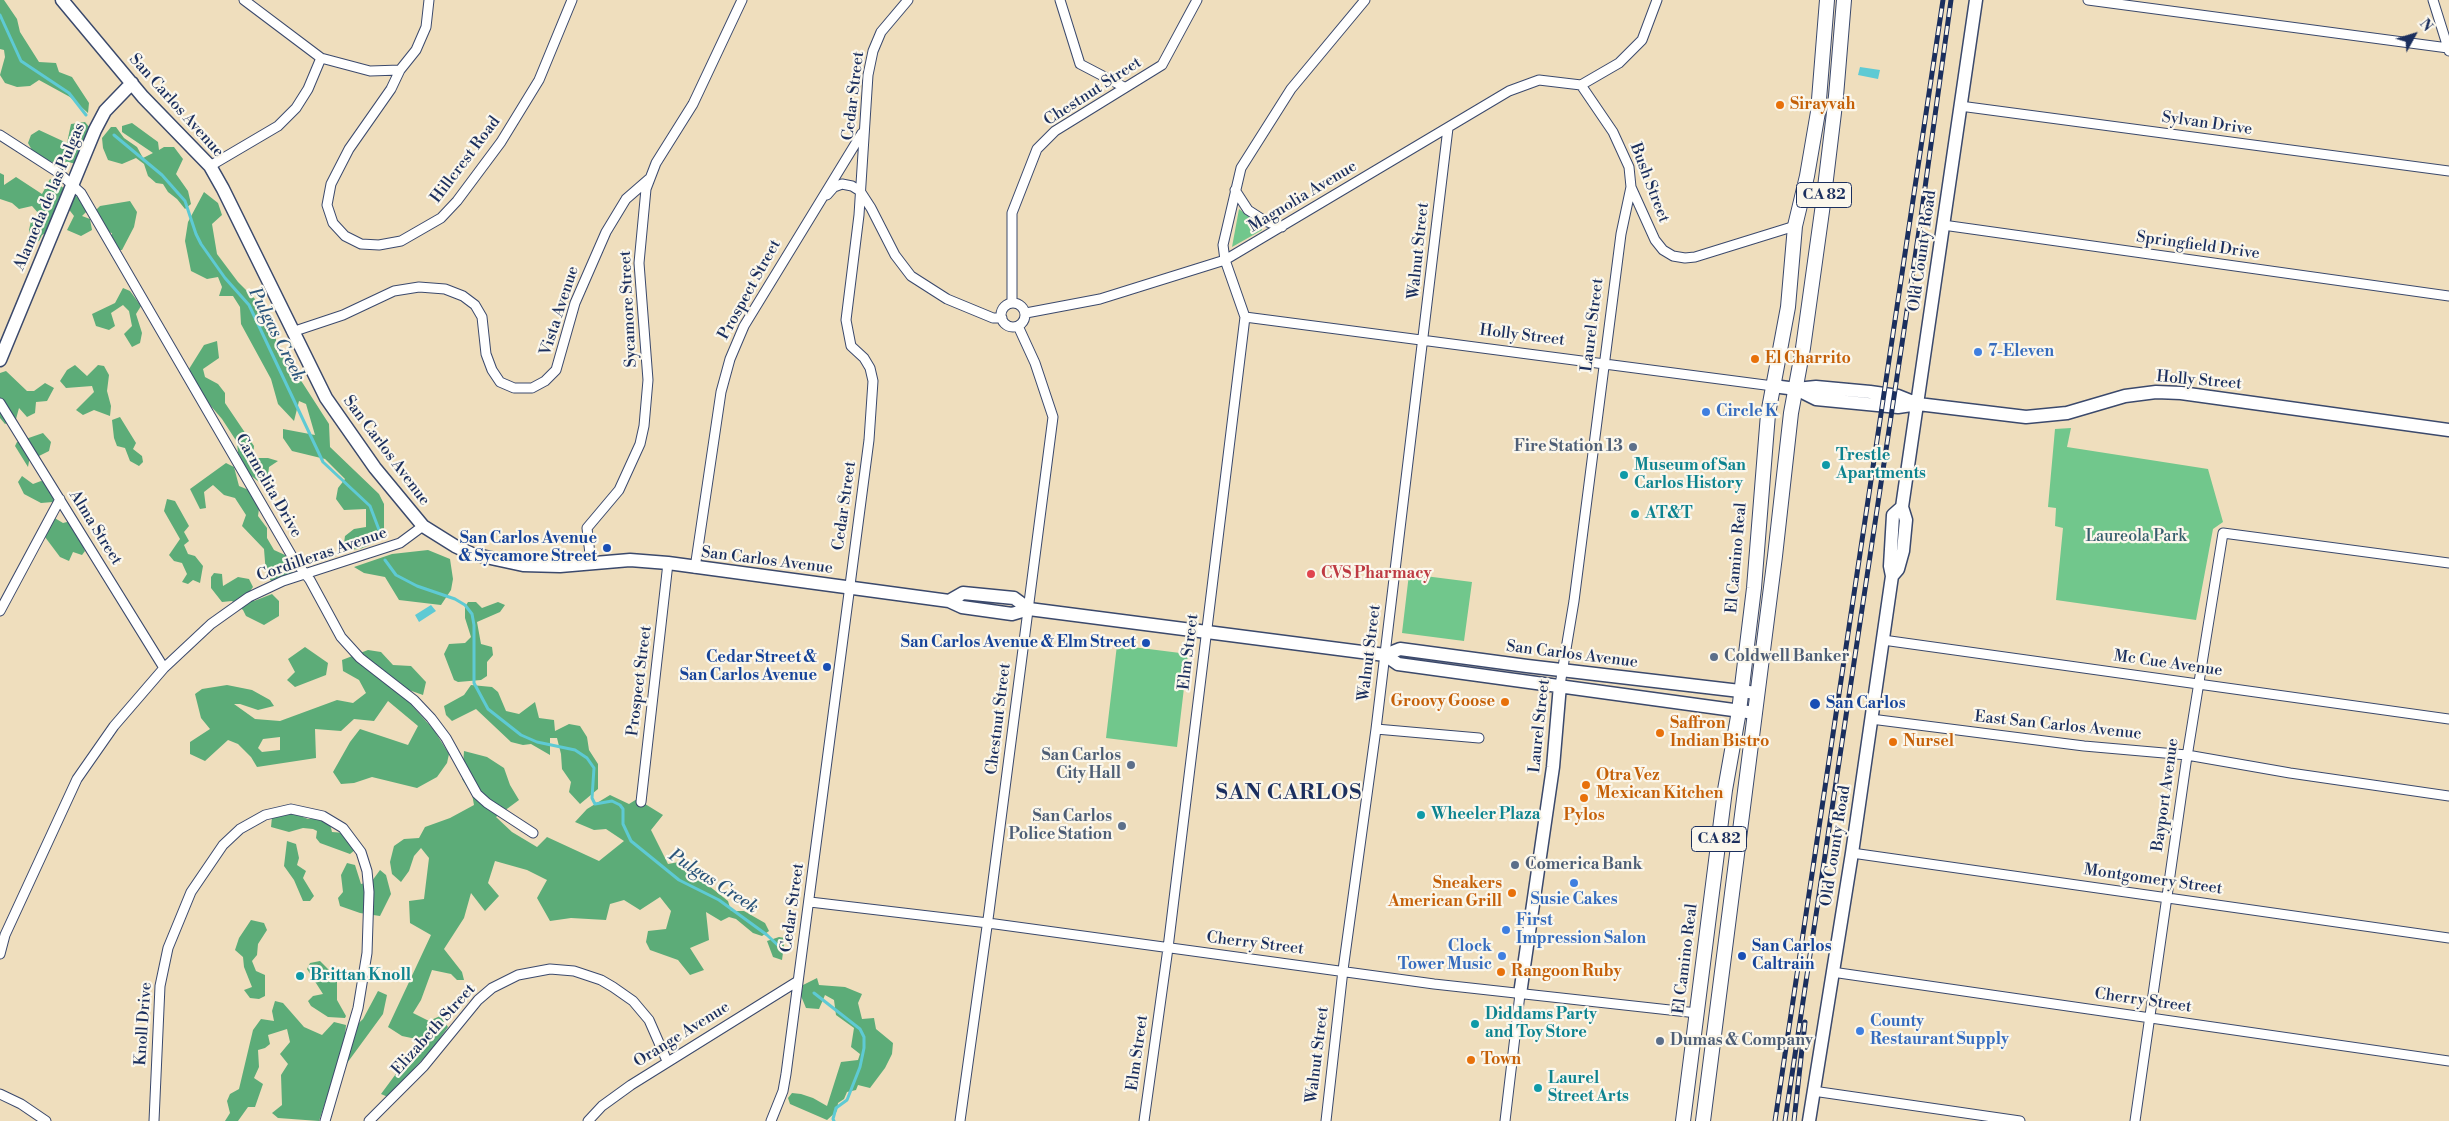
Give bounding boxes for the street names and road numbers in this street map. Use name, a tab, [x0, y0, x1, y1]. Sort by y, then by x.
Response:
street label: San Carlos Avenue	[124, 50, 228, 162]
street label: Cedar Street	[839, 50, 869, 142]
street label: Chestnut Street	[1041, 53, 1145, 131]
street label: Sylvan Drive	[2161, 108, 2253, 140]
street label: Hillcrest Road	[427, 113, 505, 207]
street label: Alameda de las Pulgas	[10, 120, 90, 274]
street label: Bush Street	[1625, 141, 1673, 225]
street label: Magnolia Avenue	[1245, 157, 1361, 237]
road number: CA 82	[1796, 182, 1852, 208]
street label: Old County Road	[1905, 189, 1941, 313]
street label: Walnut Street	[1404, 202, 1434, 300]
street label: Springfield Drive	[2135, 228, 2261, 264]
street label: Prospect Street	[715, 237, 785, 343]
street label: Sycamore Street	[616, 250, 642, 368]
street label: Vista Avenue	[537, 264, 583, 358]
street label: Laurel Street	[1578, 277, 1608, 373]
street label: Holly Street	[1478, 321, 1566, 351]
street label: Holly Street	[2155, 368, 2243, 394]
street label: San Carlos Avenue	[338, 392, 434, 510]
street label: Carmelita Drive	[231, 431, 305, 541]
street label: Cedar Street	[829, 460, 861, 552]
street label: Alma Street	[64, 487, 126, 569]
street label: El Camino Real	[1723, 502, 1751, 614]
street label: Cordilleras Avenue	[254, 524, 390, 586]
street label: San Carlos Avenue	[700, 543, 834, 579]
street label: Walnut Street	[1355, 603, 1385, 703]
street label: Elm Street	[1175, 613, 1203, 691]
street label: Prospect Street	[624, 625, 656, 737]
street label: San Carlos Avenue	[1505, 637, 1639, 673]
street label: Mc Cue Avenue	[2112, 647, 2224, 681]
street label: Chestnut Street	[983, 662, 1015, 776]
street label: Laurel Street	[1526, 678, 1554, 774]
street label: East San Carlos Avenue	[1974, 708, 2142, 744]
street label: Bayport Avenue	[2149, 737, 2183, 853]
street label: Old County Road	[1817, 784, 1855, 908]
road number: CA 82	[1692, 826, 1746, 852]
street label: Montgomery Street	[2082, 861, 2224, 899]
street label: Cedar Street	[777, 862, 809, 954]
street label: El Camino Real	[1670, 903, 1702, 1015]
street label: Cherry Street	[1205, 929, 1305, 959]
street label: Elizabeth Street	[388, 980, 480, 1080]
street label: Knoll Drive	[132, 982, 156, 1066]
street label: Cherry Street	[2093, 985, 2193, 1017]
street label: Orange Avenue	[631, 998, 733, 1072]
street label: Walnut Street	[1303, 1005, 1333, 1105]
street label: Elm Street	[1123, 1014, 1153, 1092]

